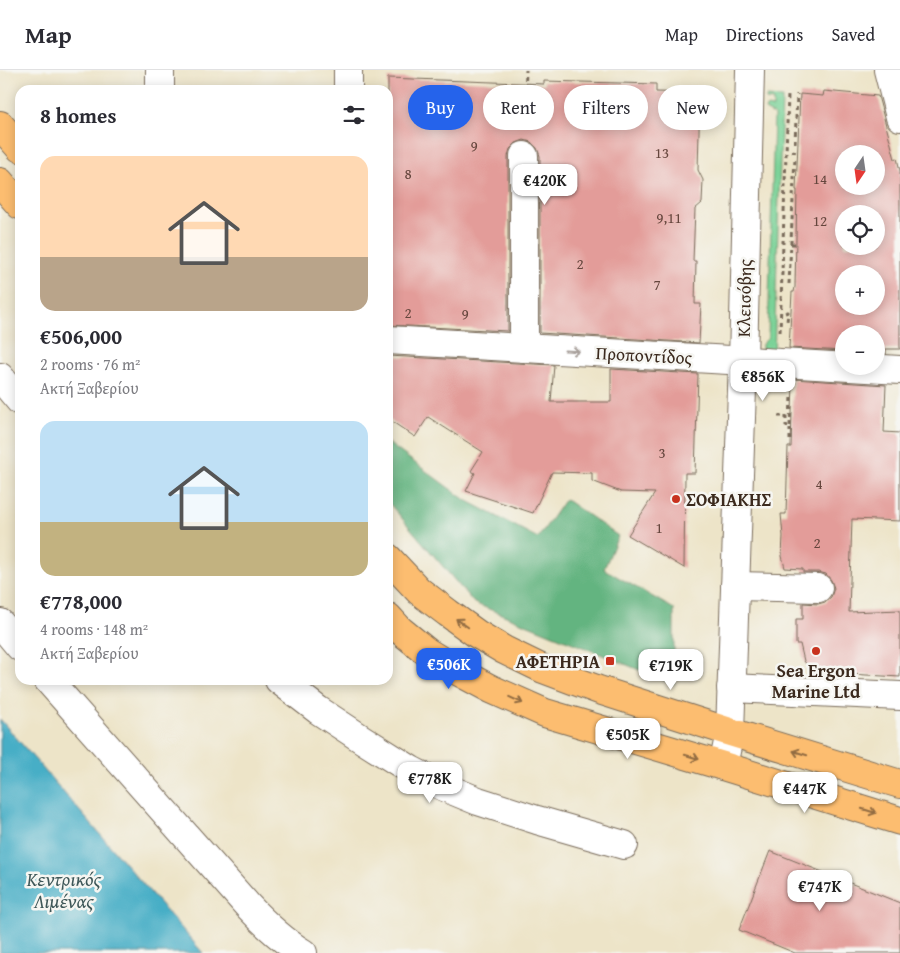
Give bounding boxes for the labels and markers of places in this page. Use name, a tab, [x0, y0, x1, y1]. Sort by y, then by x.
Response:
pin: €420K	[510, 164, 580, 206]
pin: €856K	[728, 360, 798, 402]
place label: ΣΟΦΙΑΚΗΣ	[686, 486, 771, 513]
marker: ΣΟΦΙΑΚΗΣ	[670, 493, 682, 505]
marker: Sea Ergon Marine Ltd	[810, 645, 822, 657]
pin: €506K	[414, 648, 484, 690]
place label: ΑΦΕΤΗΡΙΑ	[516, 648, 600, 675]
pin: €719K	[636, 648, 706, 691]
marker: ΑΦΕΤΗΡΙΑ	[604, 655, 616, 667]
place label: Sea Ergon Marine Ltd	[772, 657, 861, 705]
pin: €505K	[593, 718, 663, 760]
pin: €778K	[395, 762, 465, 804]
pin: €447K	[770, 772, 840, 814]
pin: €747K	[785, 870, 855, 912]

